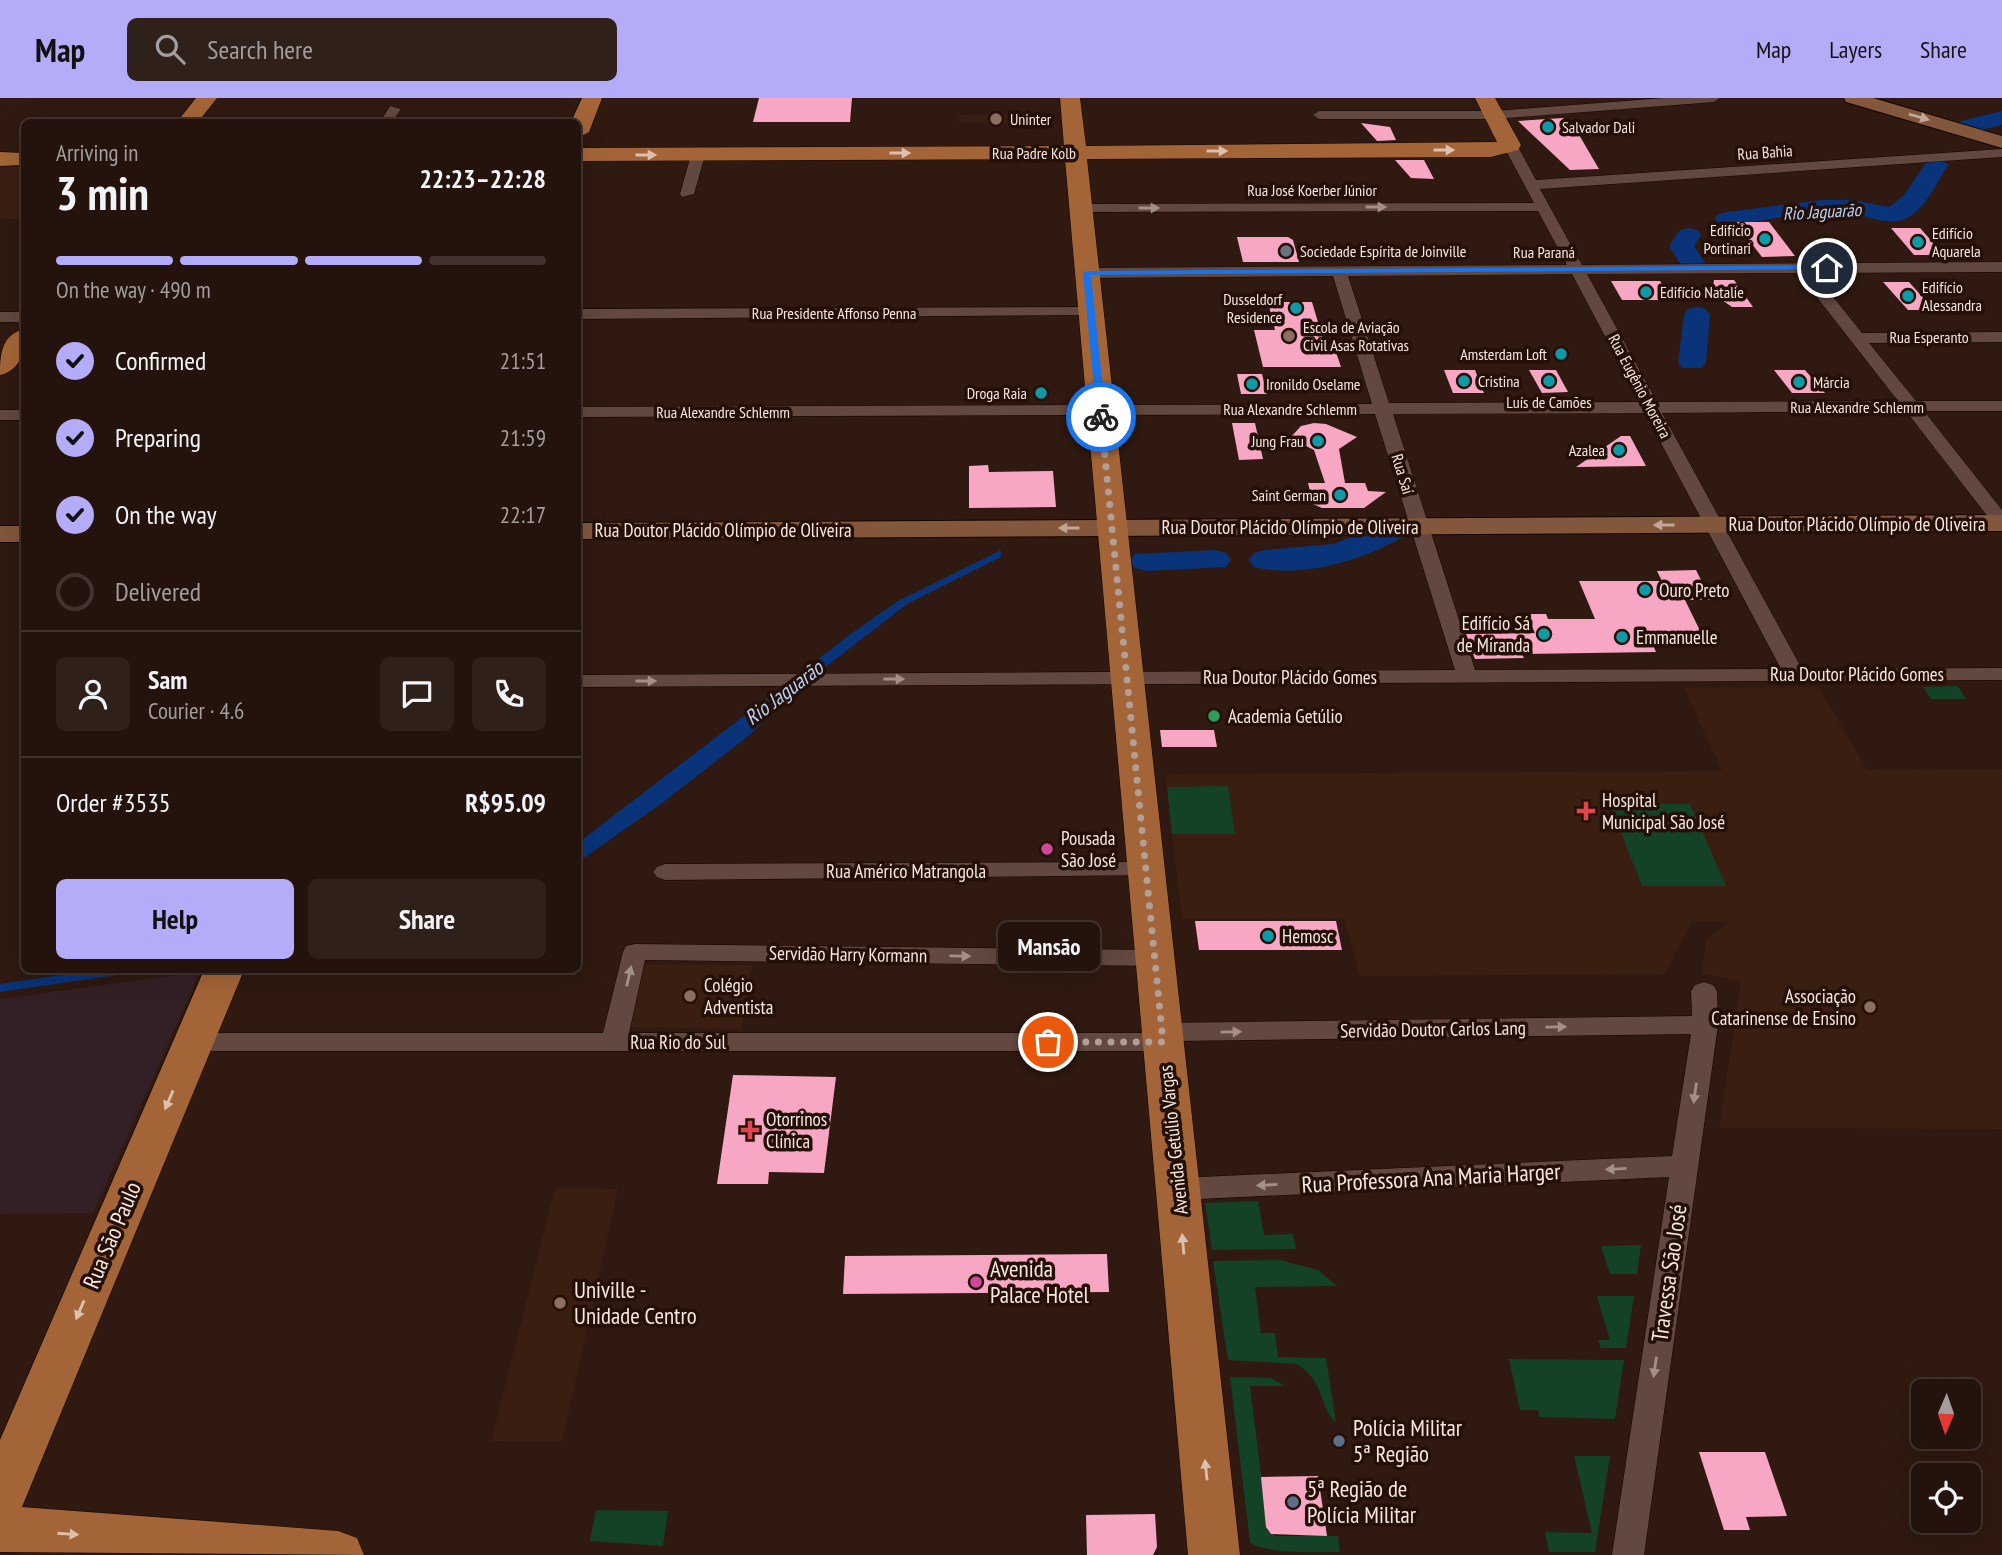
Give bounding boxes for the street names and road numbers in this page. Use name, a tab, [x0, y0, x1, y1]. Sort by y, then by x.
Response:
street label: Rua Bahia	[1737, 140, 1793, 164]
street label: Rua Padre Kolb	[992, 143, 1076, 163]
street label: Rua José Koerber Júnior	[1247, 180, 1377, 200]
street label: Rua Paraná	[1513, 242, 1575, 262]
street label: Rua Presidente Affonso Penna	[752, 303, 916, 323]
street label: Rua Esperanto	[1889, 327, 1969, 347]
street label: Rua Eugênio Moreira	[1604, 331, 1676, 441]
street label: Rua Alexandre Schlemm	[1790, 397, 1924, 417]
street label: Rua Alexandre Schlemm	[1223, 399, 1357, 419]
street label: Rua Alexandre Schlemm	[656, 402, 790, 422]
street label: Rua Saí	[1387, 451, 1419, 497]
street label: Rua Doutor Plácido Olímpio de Oliveira	[1728, 512, 1986, 536]
street label: Rua Doutor Plácido Olímpio de Oliveira	[1161, 515, 1419, 539]
street label: Rua Doutor Plácido Olímpio de Oliveira	[594, 518, 852, 542]
street label: Rua Doutor Plácido Gomes	[1770, 662, 1944, 686]
street label: Rua Doutor Plácido Gomes	[1203, 665, 1377, 689]
street label: Rua Américo Matrangola	[826, 859, 986, 883]
street label: Servidão Harry Kormann	[769, 941, 927, 967]
street label: Servidão Doutor Carlos Lang	[1340, 1015, 1526, 1043]
street label: Rua Rio do Sul	[630, 1030, 726, 1054]
street label: Avenida Getúlio Vargas	[1153, 1064, 1193, 1216]
street label: Rua Professora Ana Maria Harger	[1301, 1156, 1562, 1199]
street label: Rua São Paulo	[76, 1177, 147, 1293]
street label: Travessa São José	[1645, 1202, 1693, 1344]

